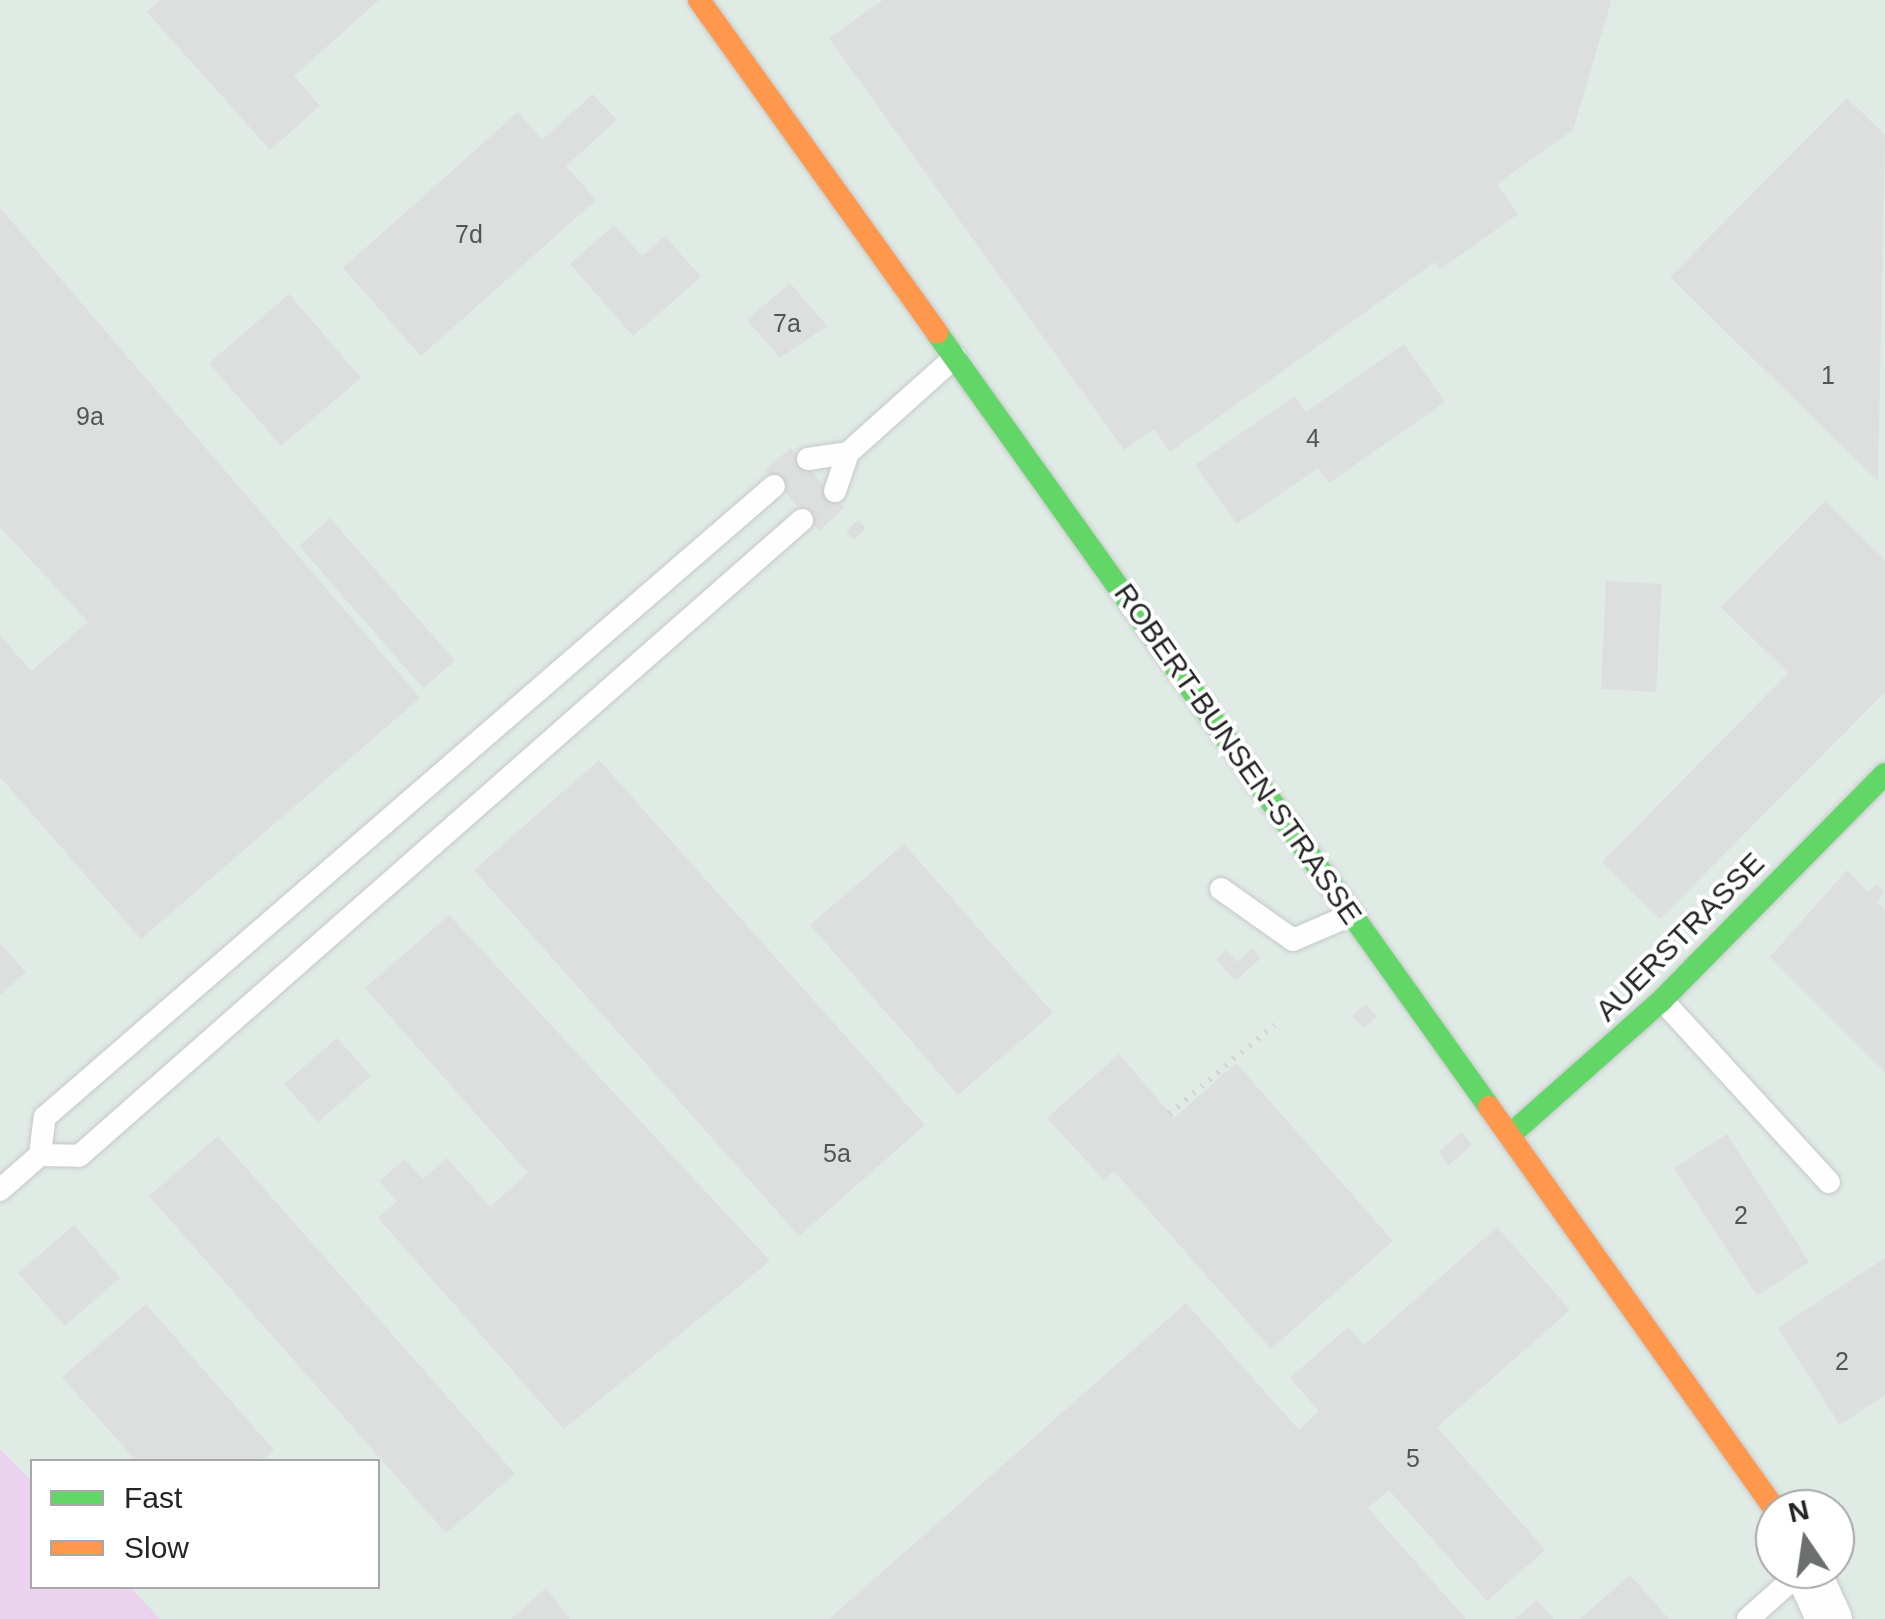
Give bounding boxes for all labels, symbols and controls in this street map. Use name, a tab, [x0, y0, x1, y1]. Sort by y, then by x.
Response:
house number: 7d	[455, 219, 483, 249]
house number: 7a	[773, 308, 801, 338]
house number: 1	[1821, 360, 1835, 390]
house number: 9a	[76, 401, 104, 431]
house number: 4	[1306, 423, 1320, 453]
street label: ROBERT-BUNSEN-STRASSE	[1106, 577, 1370, 931]
street label: AUERSTRASSE	[1588, 845, 1772, 1029]
house number: 5a	[823, 1138, 851, 1168]
house number: 2	[1734, 1200, 1748, 1230]
house number: 2	[1835, 1346, 1849, 1376]
house number: 5	[1406, 1443, 1420, 1473]
legend	[30, 1459, 380, 1589]
text: Fast	[124, 1481, 182, 1514]
north arrow	[1755, 1489, 1855, 1589]
text: N	[1785, 1494, 1812, 1529]
text: Slow	[124, 1531, 189, 1564]

